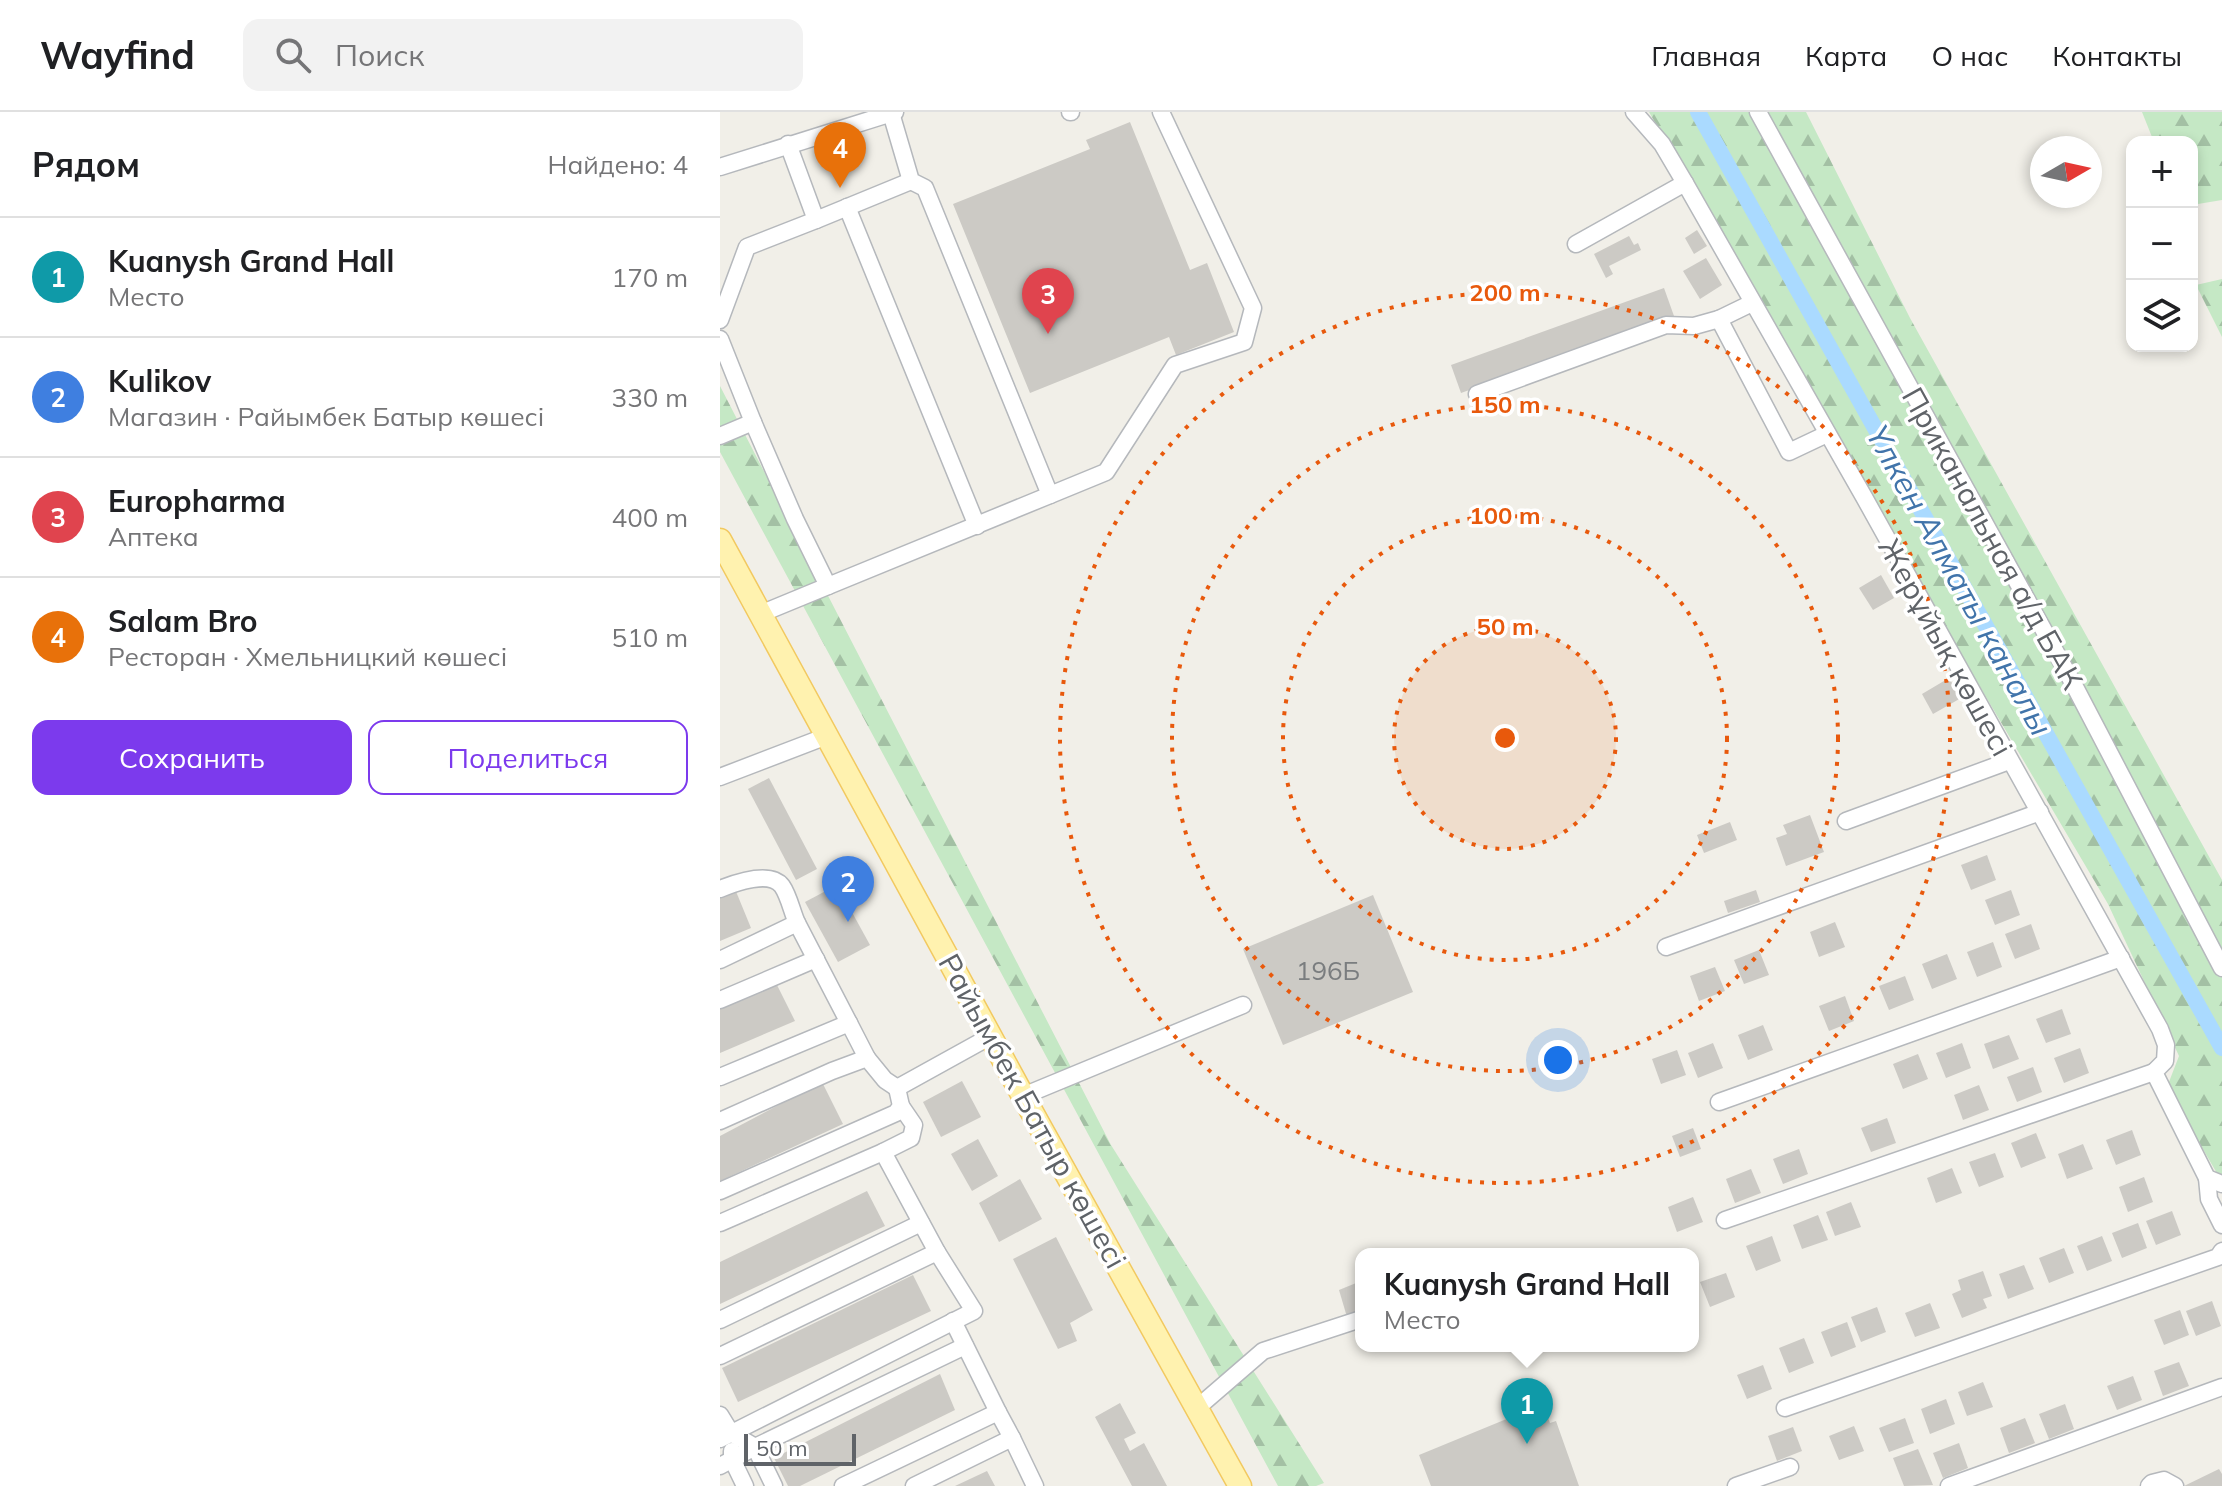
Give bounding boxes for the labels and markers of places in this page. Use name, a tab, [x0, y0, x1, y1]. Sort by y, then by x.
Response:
pin: 4	[814, 122, 866, 188]
pin: 3	[1022, 268, 1074, 334]
centre of rings	[1491, 724, 1519, 752]
pin: 2	[822, 856, 874, 922]
pin: 1	[1501, 1378, 1553, 1444]

